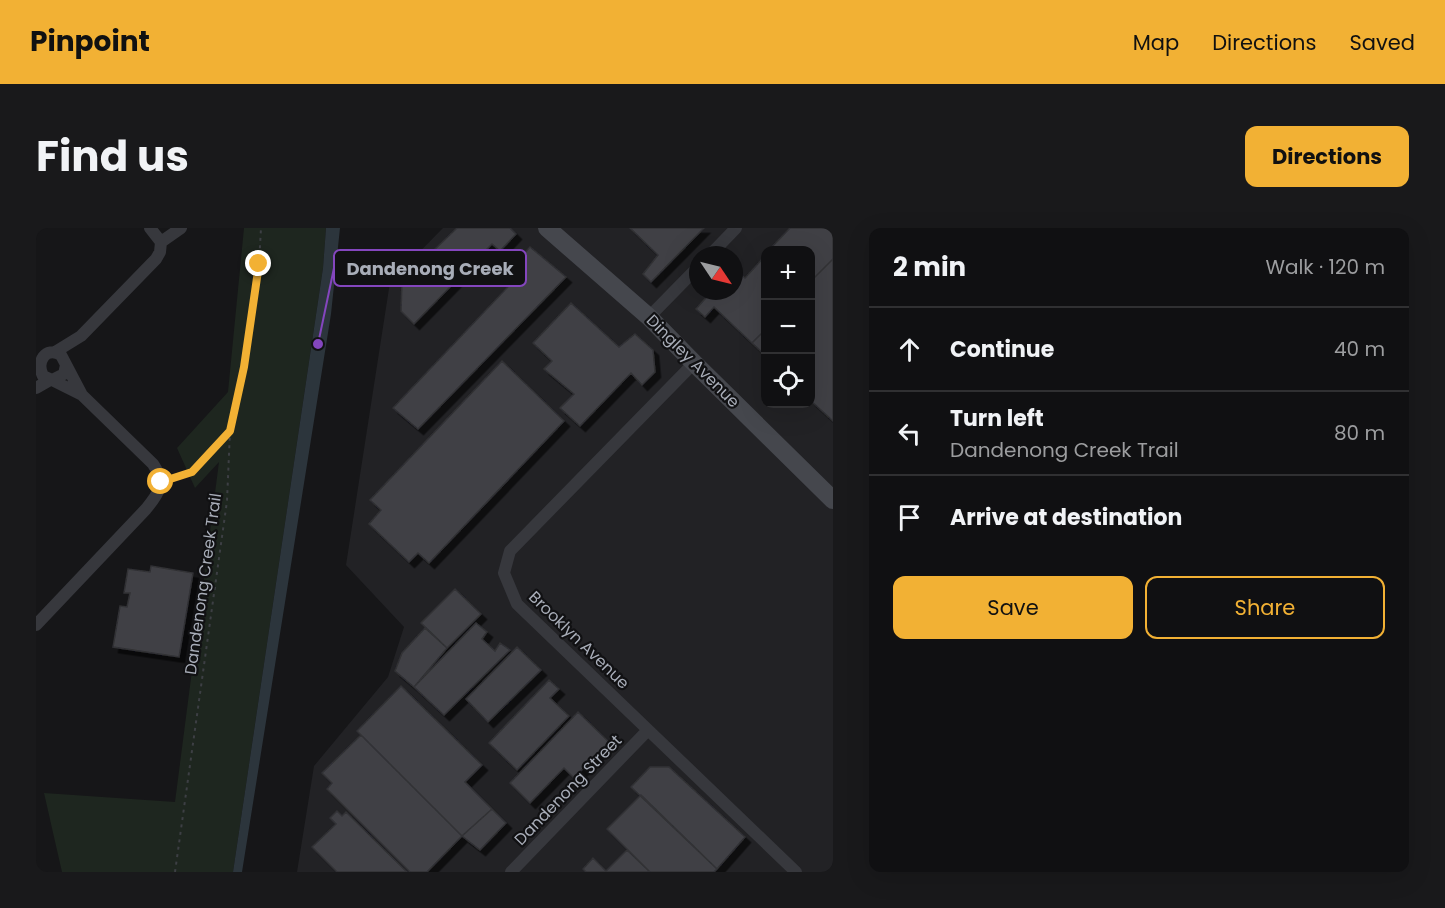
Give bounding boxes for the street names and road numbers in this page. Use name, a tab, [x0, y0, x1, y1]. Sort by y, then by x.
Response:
street label: Dingley Avenue	[641, 309, 745, 413]
street label: Dandenong Creek Trail	[179, 492, 227, 676]
street label: Brooklyn Avenue	[524, 586, 635, 694]
street label: Dandenong Street	[509, 729, 627, 850]

